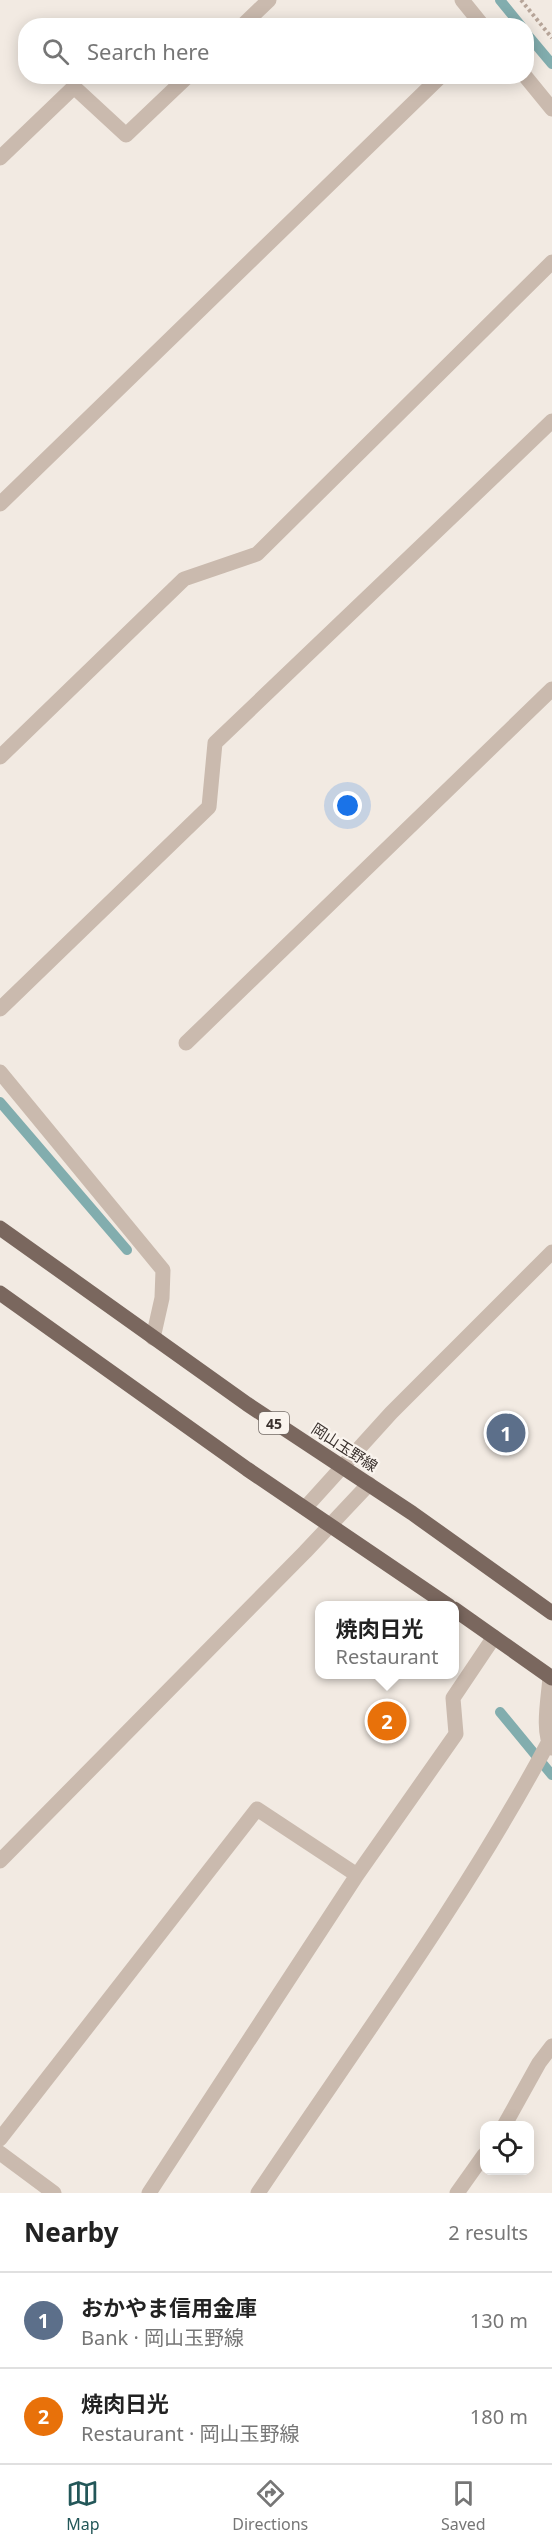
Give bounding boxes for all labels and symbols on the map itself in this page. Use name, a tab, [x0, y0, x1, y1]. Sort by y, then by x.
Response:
your location	[333, 791, 362, 820]
pin: 1	[486, 1410, 526, 1456]
road number: 45	[259, 1412, 289, 1434]
street label: 岡山玉野線	[308, 1418, 382, 1476]
pin: 2	[368, 1698, 406, 1744]

